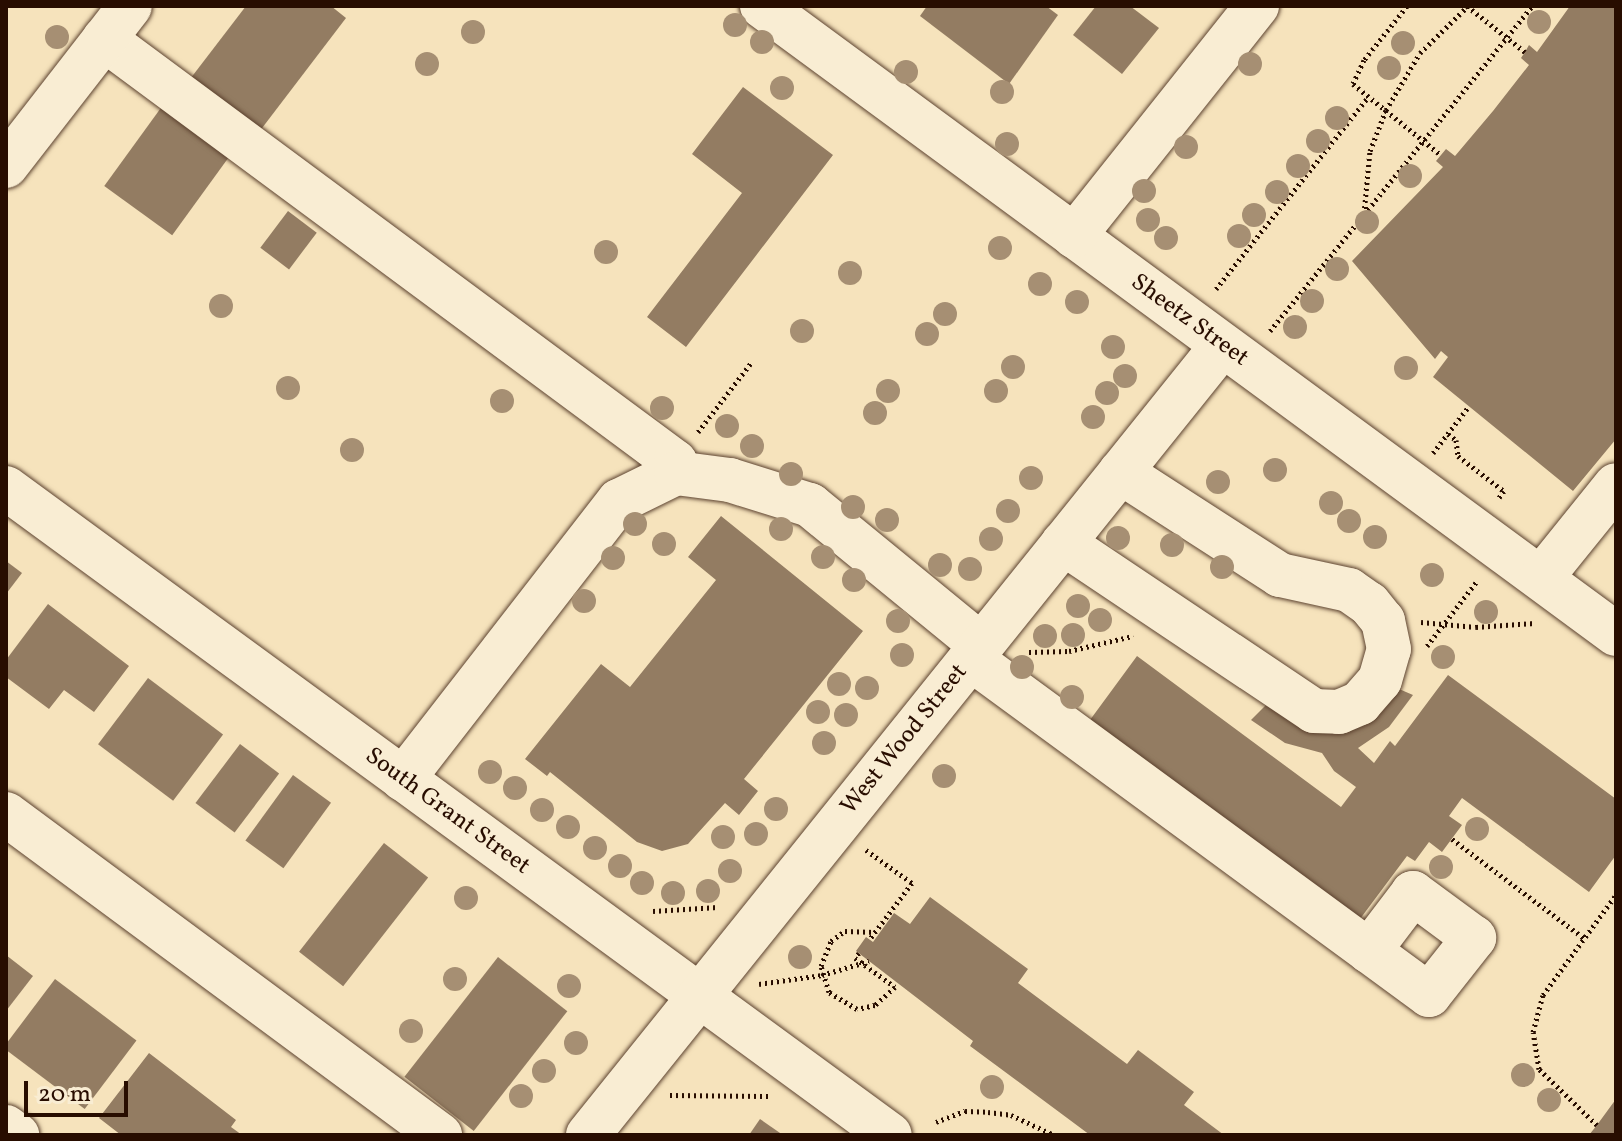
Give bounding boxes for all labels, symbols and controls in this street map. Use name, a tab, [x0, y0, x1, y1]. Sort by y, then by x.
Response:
street label: Sheetz Street	[1125, 269, 1253, 373]
street label: West Wood Street	[835, 659, 975, 821]
street label: South Grant Street	[359, 742, 535, 882]
scale bar	[28, 1065, 132, 1115]
text: 20 m	[38, 1078, 91, 1112]

